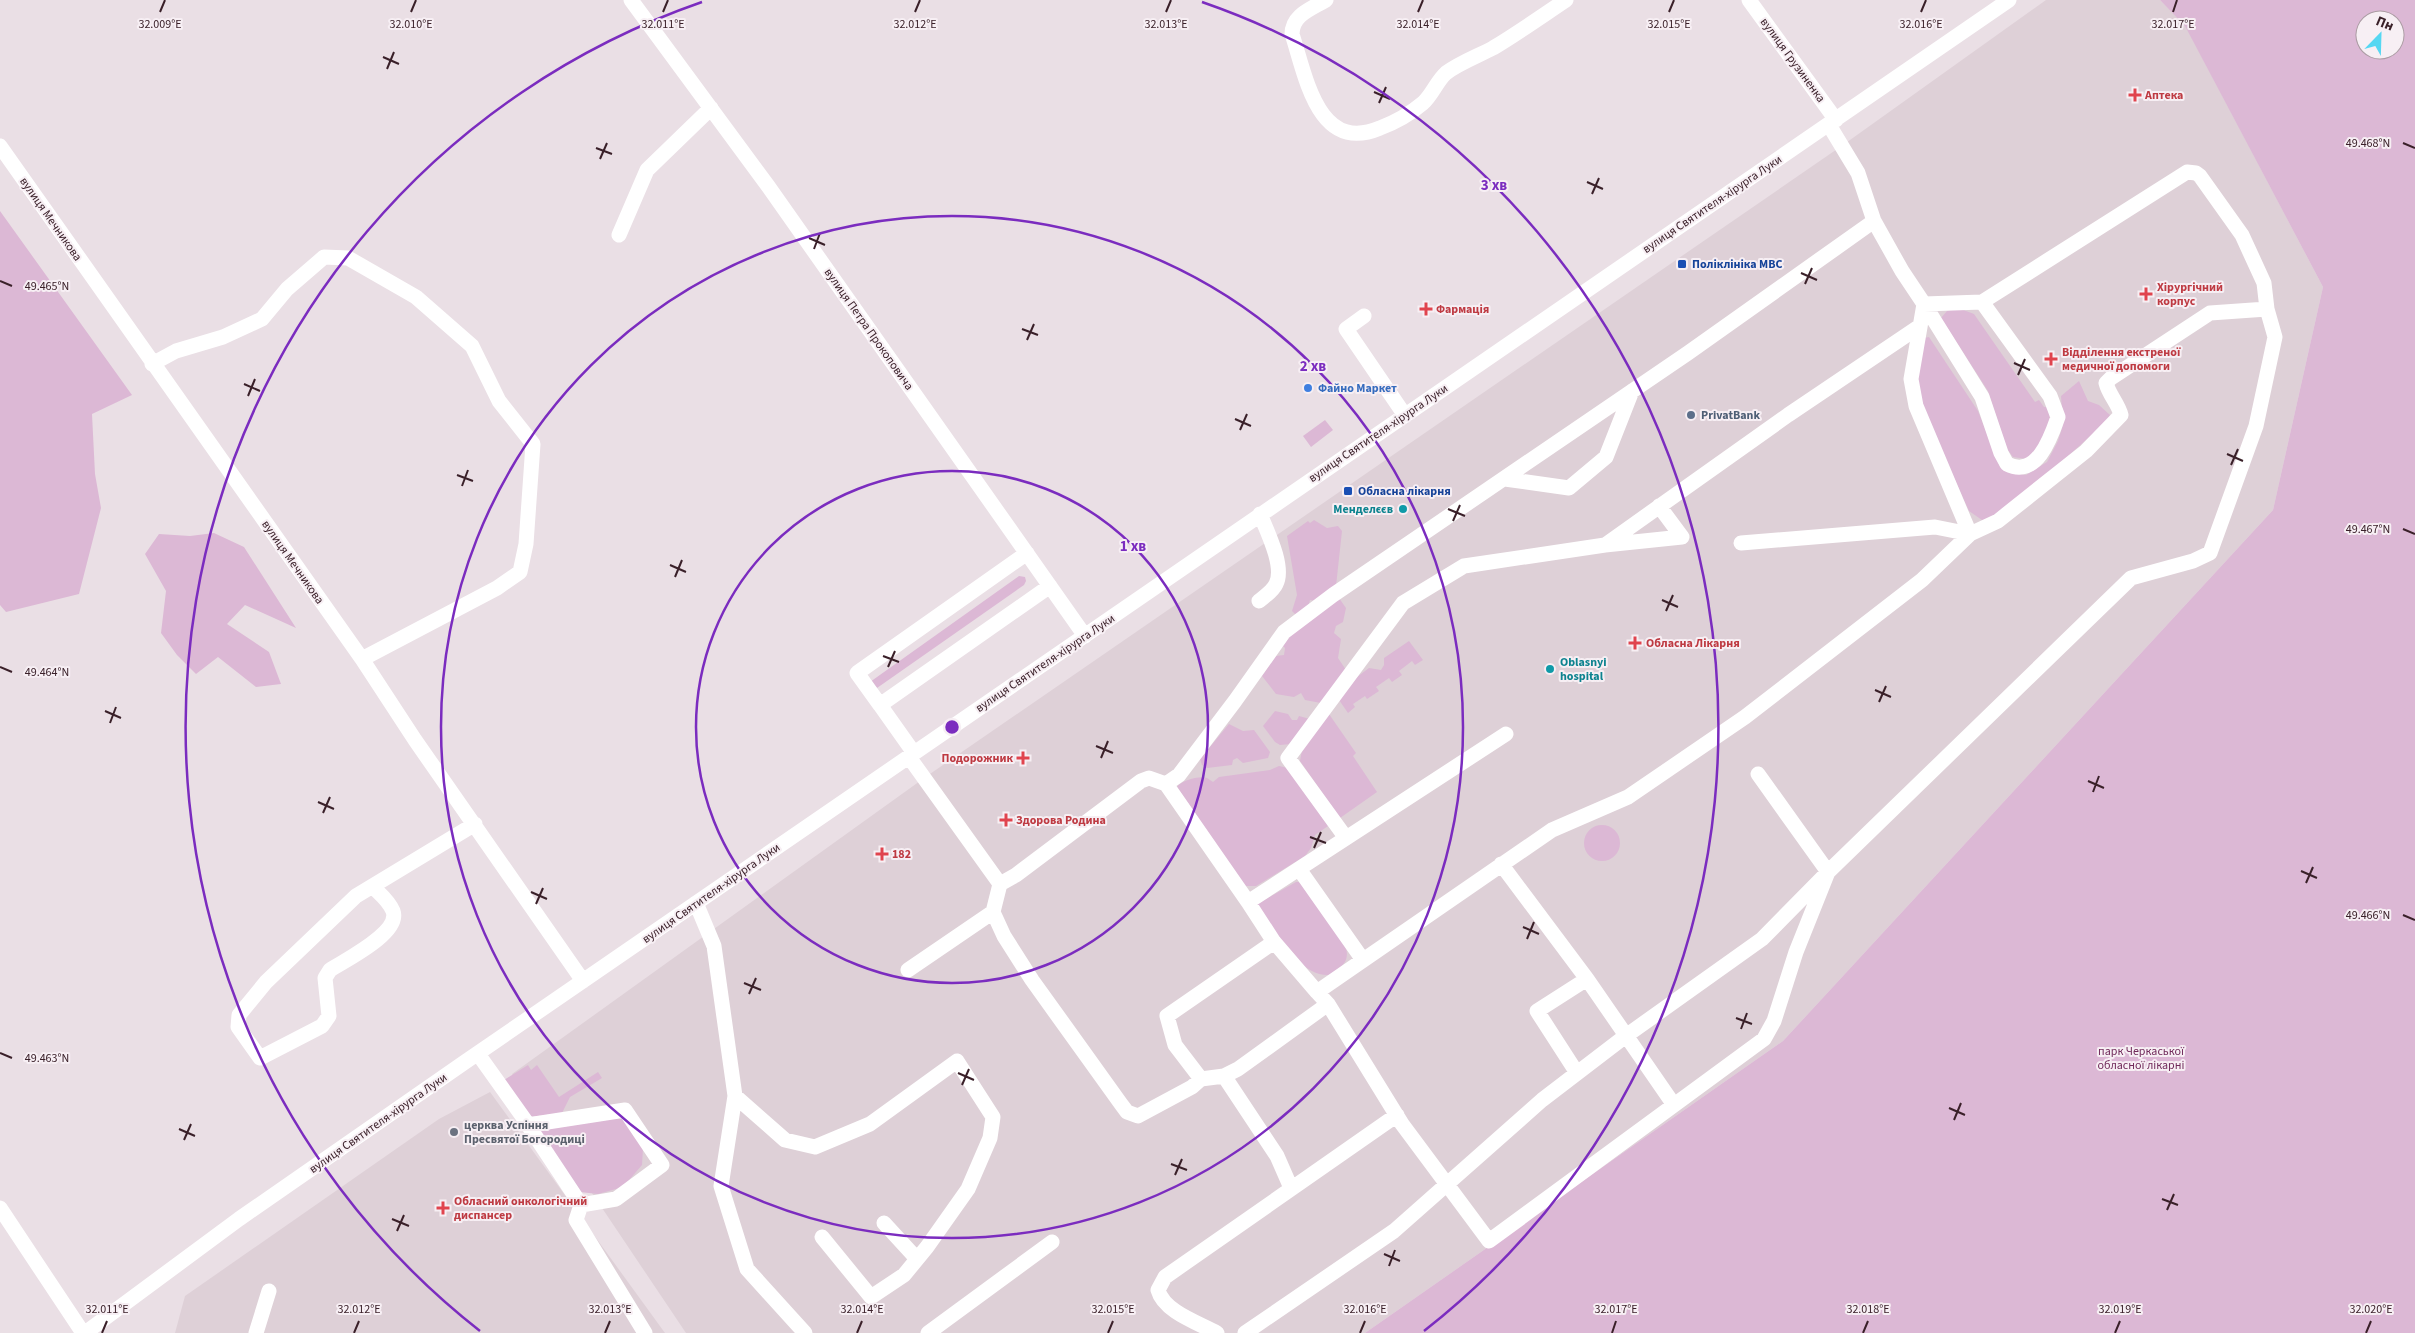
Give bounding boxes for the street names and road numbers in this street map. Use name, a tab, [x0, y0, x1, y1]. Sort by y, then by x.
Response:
street label: вулиця Грузиненка	[1756, 14, 1829, 106]
street label: вулиця Святителя-хірурга Луки	[1639, 151, 1785, 258]
street label: вулиця Мечникова	[15, 174, 86, 265]
street label: вулиця Петра Прокоповича	[820, 265, 917, 394]
street label: вулиця Святителя-хірурга Луки	[1305, 380, 1451, 487]
street label: вулиця Мечникова	[257, 517, 328, 608]
street label: вулиця Святителя-хірурга Луки	[972, 610, 1118, 717]
street label: вулиця Святителя-хірурга Луки	[639, 839, 784, 948]
street label: вулиця Святителя-хірурга Луки	[306, 1069, 451, 1178]

